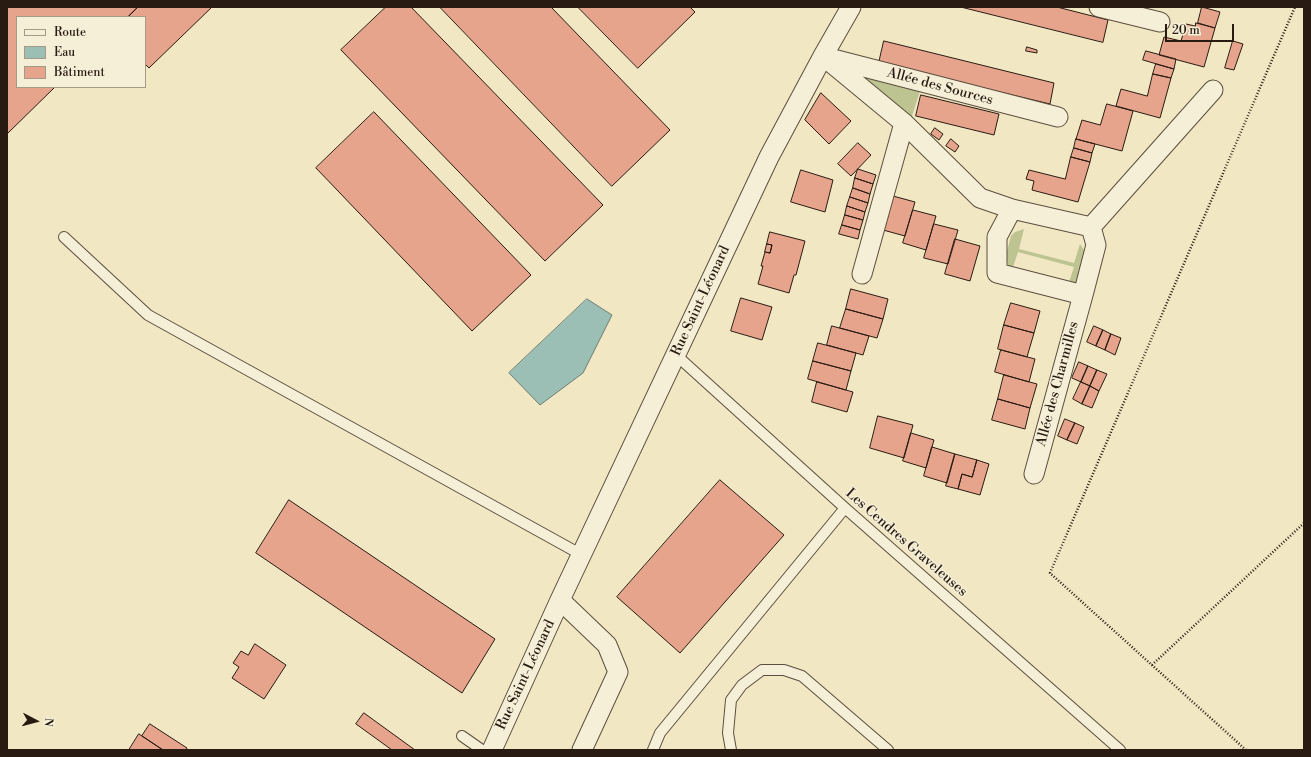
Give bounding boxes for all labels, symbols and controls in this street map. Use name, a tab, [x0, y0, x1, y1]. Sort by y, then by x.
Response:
legend	[16, 16, 146, 88]
scale bar	[1167, 16, 1236, 42]
text: 20 m	[1172, 23, 1200, 38]
text: Route	[54, 25, 86, 40]
text: Eau	[54, 45, 75, 60]
text: Bâtiment	[54, 65, 105, 80]
street label: Allée des Sources	[885, 65, 995, 109]
street label: Rue Saint-Léonard	[668, 243, 734, 359]
street label: Allée des Charmilles	[1033, 320, 1083, 448]
street label: Les Cendres Graveleuses	[842, 485, 970, 601]
street label: Rue Saint-Léonard	[493, 617, 559, 733]
north arrow	[16, 701, 56, 741]
text: N	[41, 717, 55, 727]

